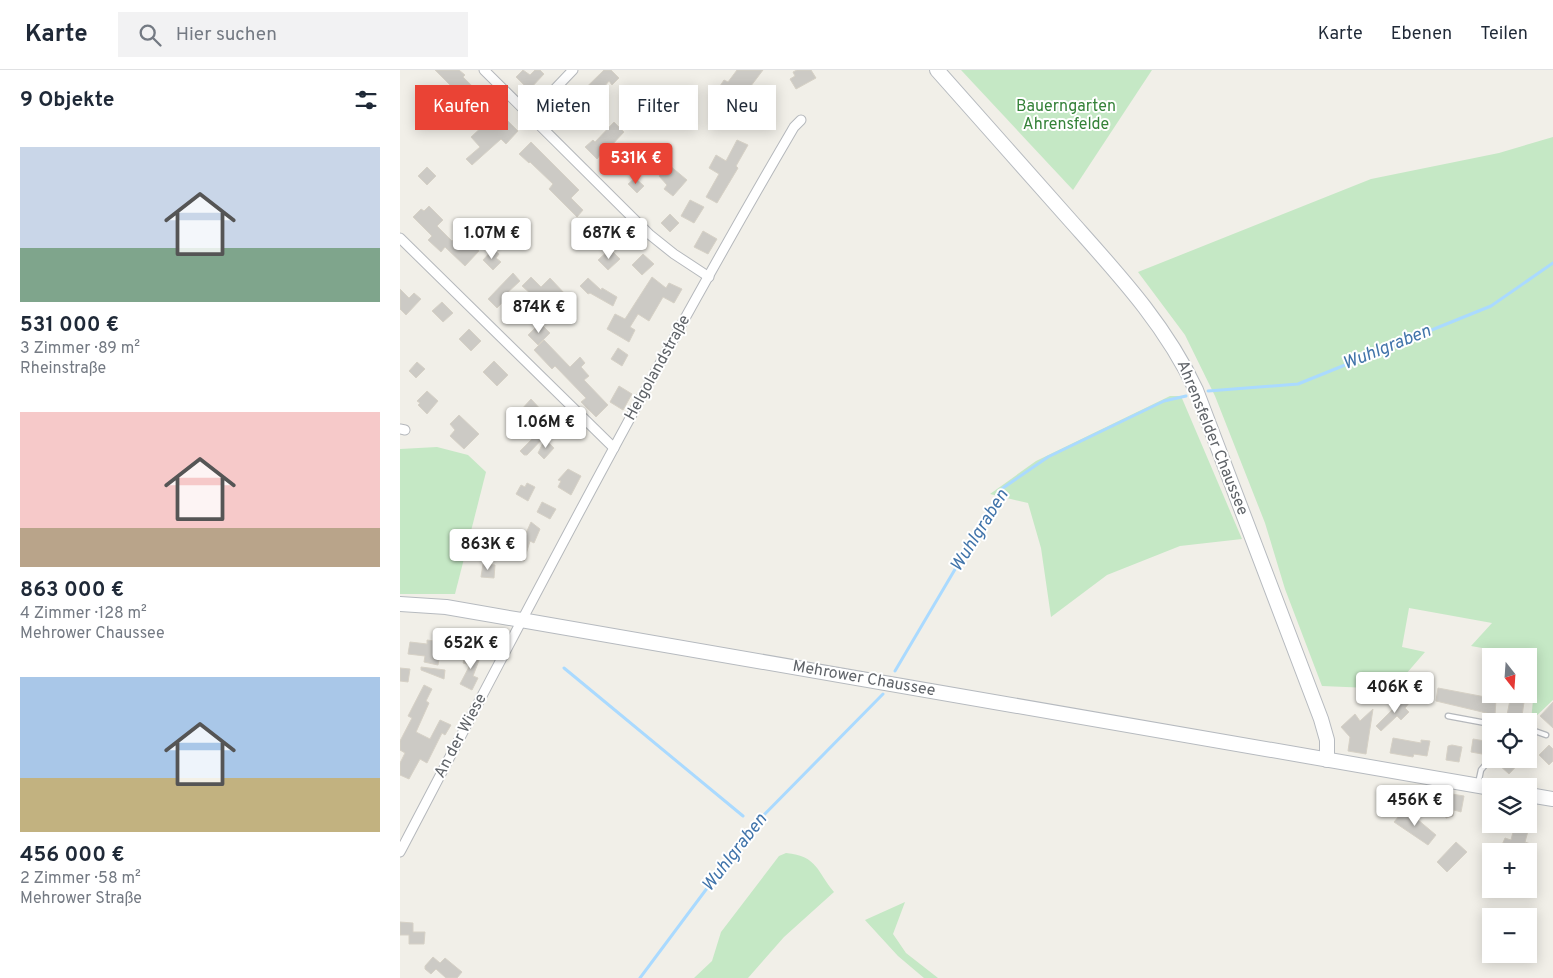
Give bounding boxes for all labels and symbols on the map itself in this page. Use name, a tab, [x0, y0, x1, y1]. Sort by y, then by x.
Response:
park label: Bauerngarten Ahrensfelde	[1016, 97, 1116, 135]
pin: 531K €	[595, 142, 677, 185]
pin: 1.07M €	[446, 218, 538, 260]
pin: 687K €	[568, 218, 650, 260]
pin: 874K €	[498, 292, 580, 334]
street label: Helgolandstraße	[621, 312, 695, 424]
water label: Wuhlgraben	[1340, 320, 1435, 376]
street label: Ahrensfelder Chaussee	[1172, 357, 1252, 519]
pin: 1.06M €	[500, 406, 592, 449]
water label: Wuhlgraben	[946, 485, 1015, 577]
pin: 863K €	[447, 528, 529, 571]
pin: 652K €	[430, 628, 512, 670]
north arrow	[1482, 648, 1538, 702]
street label: Mehrower Chaussee	[791, 657, 937, 701]
pin: 406K €	[1354, 672, 1436, 714]
street label: An der Wiese	[430, 690, 492, 782]
pin: 456K €	[1374, 784, 1456, 827]
water label: Wuhlgraben	[697, 809, 773, 897]

